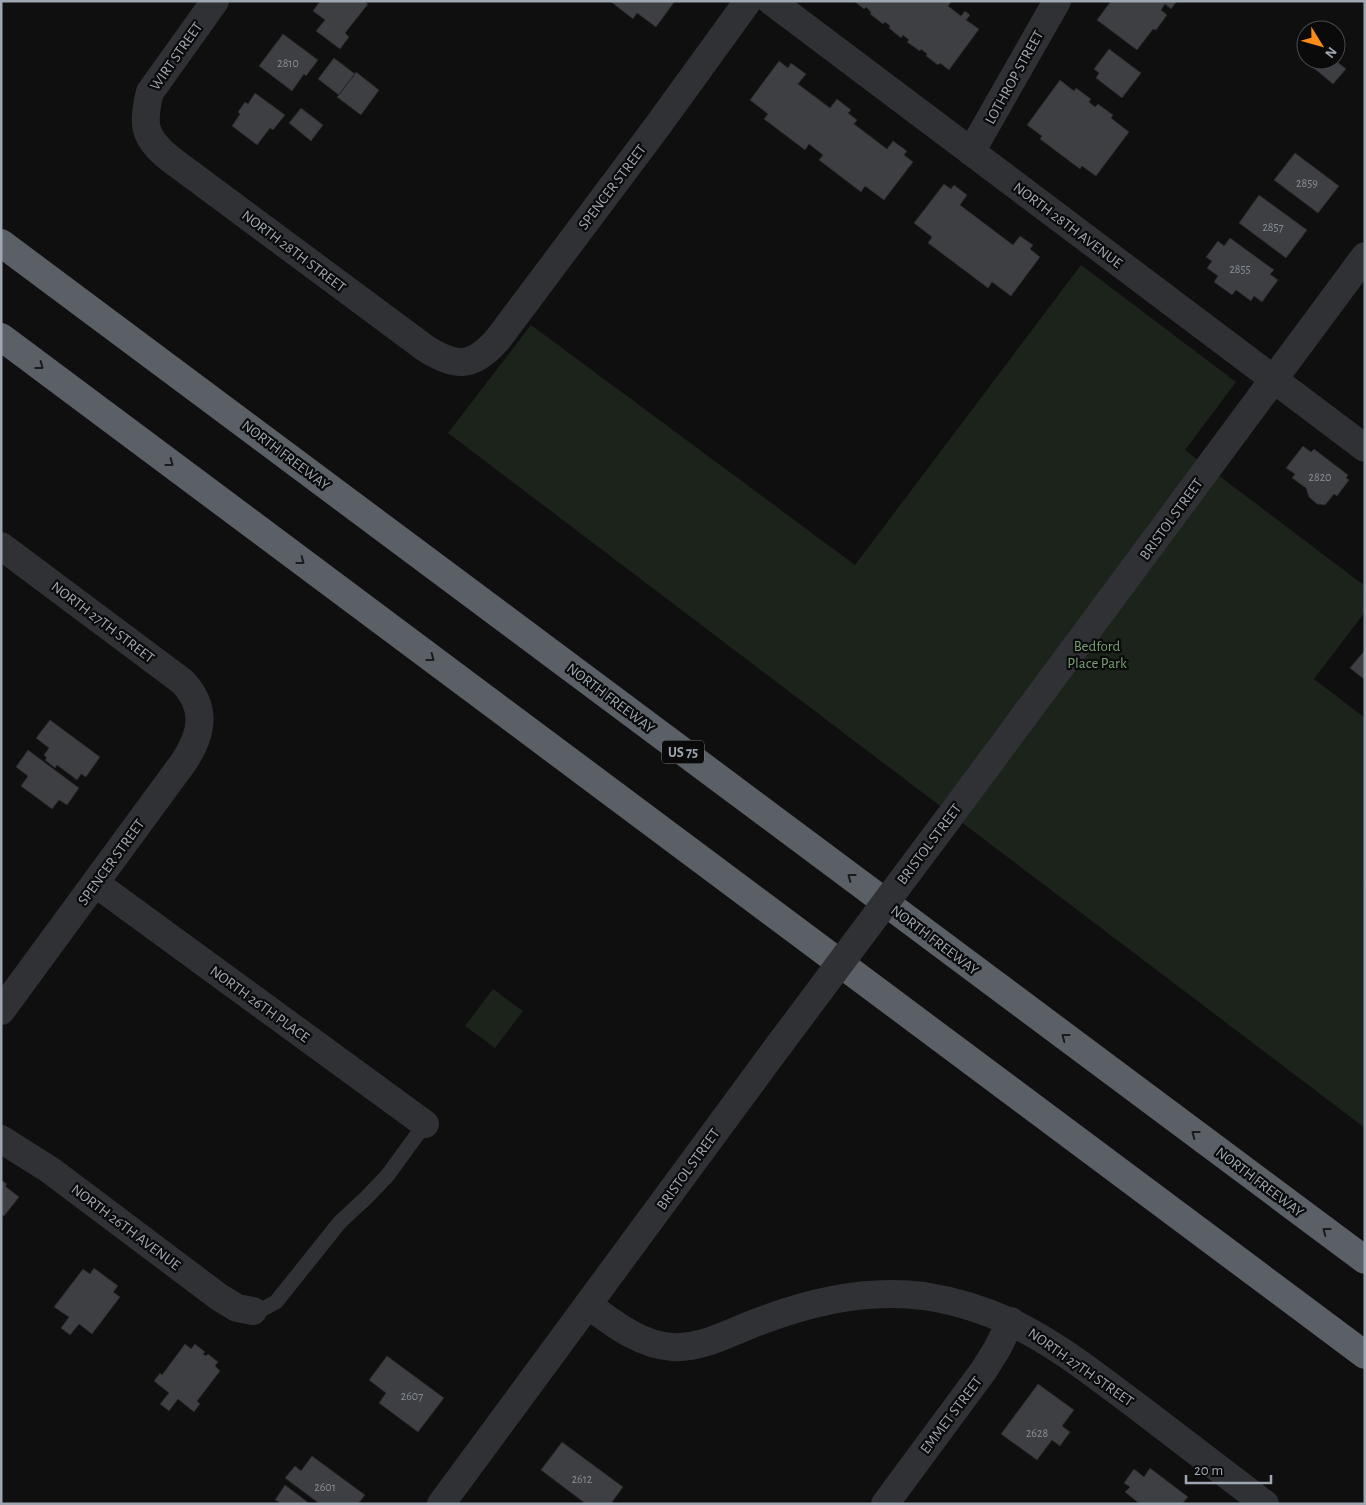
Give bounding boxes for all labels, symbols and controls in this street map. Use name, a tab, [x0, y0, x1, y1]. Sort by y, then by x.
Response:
street label: WIRT STREET	[148, 19, 206, 93]
north arrow	[1296, 20, 1346, 70]
street label: LOTHROP STREET	[983, 27, 1047, 127]
text: N	[1322, 44, 1339, 60]
house number: 2810	[277, 57, 299, 69]
street label: SPENCER STREET	[576, 141, 650, 233]
house number: 2859	[1296, 177, 1318, 189]
street label: NORTH 28TH AVENUE	[1010, 180, 1125, 271]
street label: NORTH 28TH STREET	[239, 208, 349, 296]
house number: 2857	[1262, 221, 1284, 233]
house number: 2855	[1229, 263, 1251, 275]
one-way arrow	[34, 360, 44, 369]
street label: NORTH FREEWAY	[239, 418, 332, 493]
one-way arrow	[164, 458, 173, 466]
house number: 2820	[1309, 471, 1331, 483]
street label: BRISTOL STREET	[1137, 475, 1206, 563]
one-way arrow	[295, 555, 304, 563]
street label: NORTH 27TH STREET	[48, 579, 158, 666]
park label: Bedford Place Park	[1067, 639, 1127, 671]
one-way arrow	[425, 652, 434, 660]
street label: NORTH FREEWAY	[564, 661, 657, 736]
road number: US 75	[662, 740, 704, 764]
street label: BRISTOL STREET	[894, 801, 965, 887]
street label: SPENCER STREET	[75, 816, 148, 908]
one-way arrow	[847, 874, 857, 883]
street label: NORTH FREEWAY	[888, 903, 981, 978]
street label: NORTH 26TH PLACE	[207, 963, 312, 1045]
one-way arrow	[1061, 1034, 1071, 1043]
street label: BRISTOL STREET	[654, 1125, 723, 1213]
one-way arrow	[1191, 1131, 1201, 1140]
street label: NORTH FREEWAY	[1213, 1145, 1306, 1220]
street label: NORTH 26TH AVENUE	[68, 1182, 183, 1273]
one-way arrow	[1322, 1228, 1332, 1237]
street label: NORTH 27TH STREET	[1025, 1325, 1137, 1410]
street label: EMMET STREET	[918, 1373, 986, 1457]
house number: 2607	[401, 1390, 423, 1402]
house number: 2628	[1026, 1427, 1048, 1439]
scale bar	[1186, 1452, 1271, 1484]
text: 20 m	[1194, 1463, 1223, 1478]
house number: 2612	[572, 1473, 593, 1485]
house number: 2601	[314, 1481, 336, 1493]

